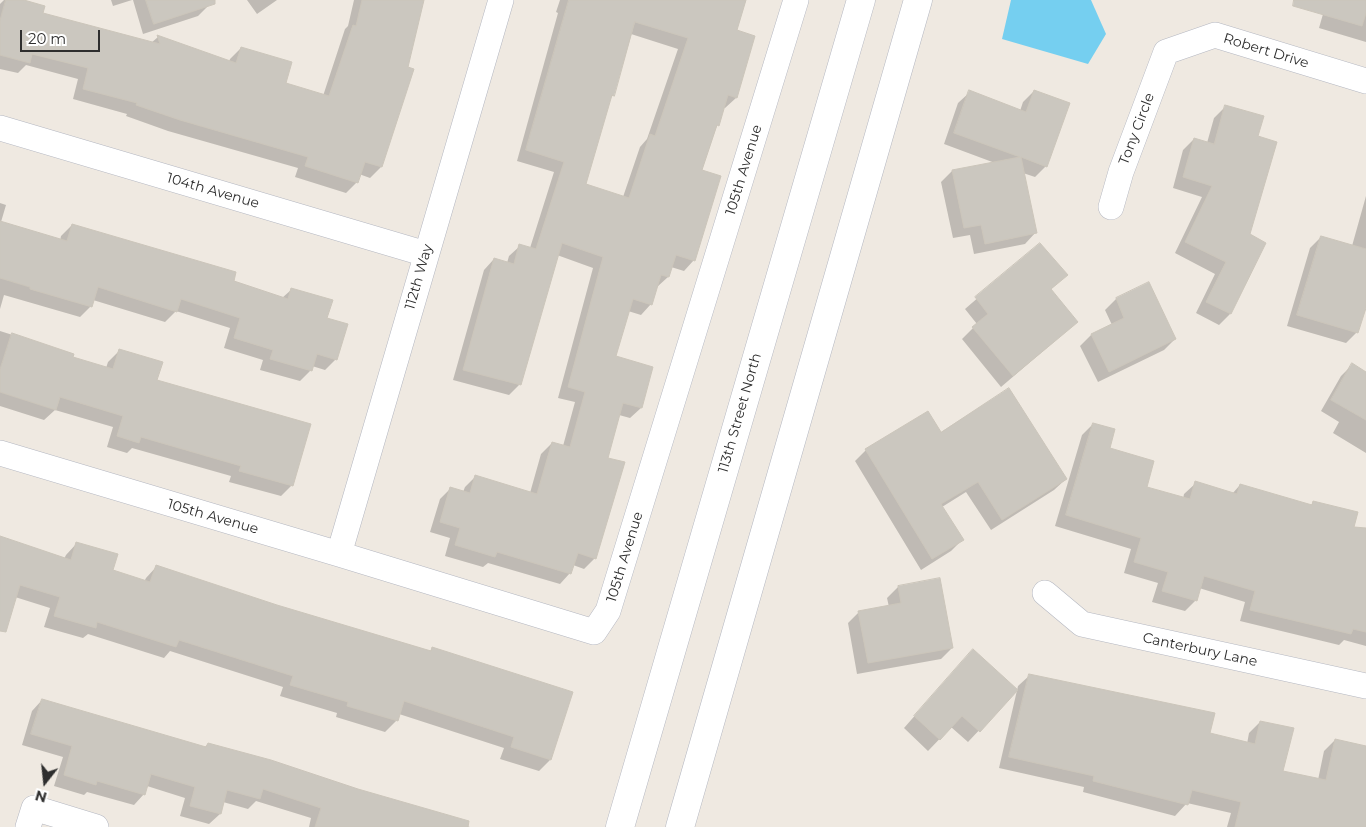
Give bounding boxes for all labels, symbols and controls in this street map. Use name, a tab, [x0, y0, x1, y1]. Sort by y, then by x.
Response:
scale bar	[22, 20, 102, 52]
text: 20 m	[28, 29, 66, 48]
street label: Robert Drive	[1221, 30, 1311, 72]
street label: Tony Circle	[1116, 91, 1158, 167]
street label: 105th Avenue	[722, 123, 766, 217]
street label: 104th Avenue	[165, 170, 261, 212]
street label: 112th Way	[402, 242, 436, 312]
street label: 113th Street North	[715, 351, 765, 475]
street label: 105th Avenue	[166, 496, 260, 538]
street label: 105th Avenue	[603, 510, 647, 604]
street label: Canterbury Lane	[1141, 630, 1259, 670]
north arrow	[20, 757, 70, 807]
text: N	[33, 786, 49, 807]

